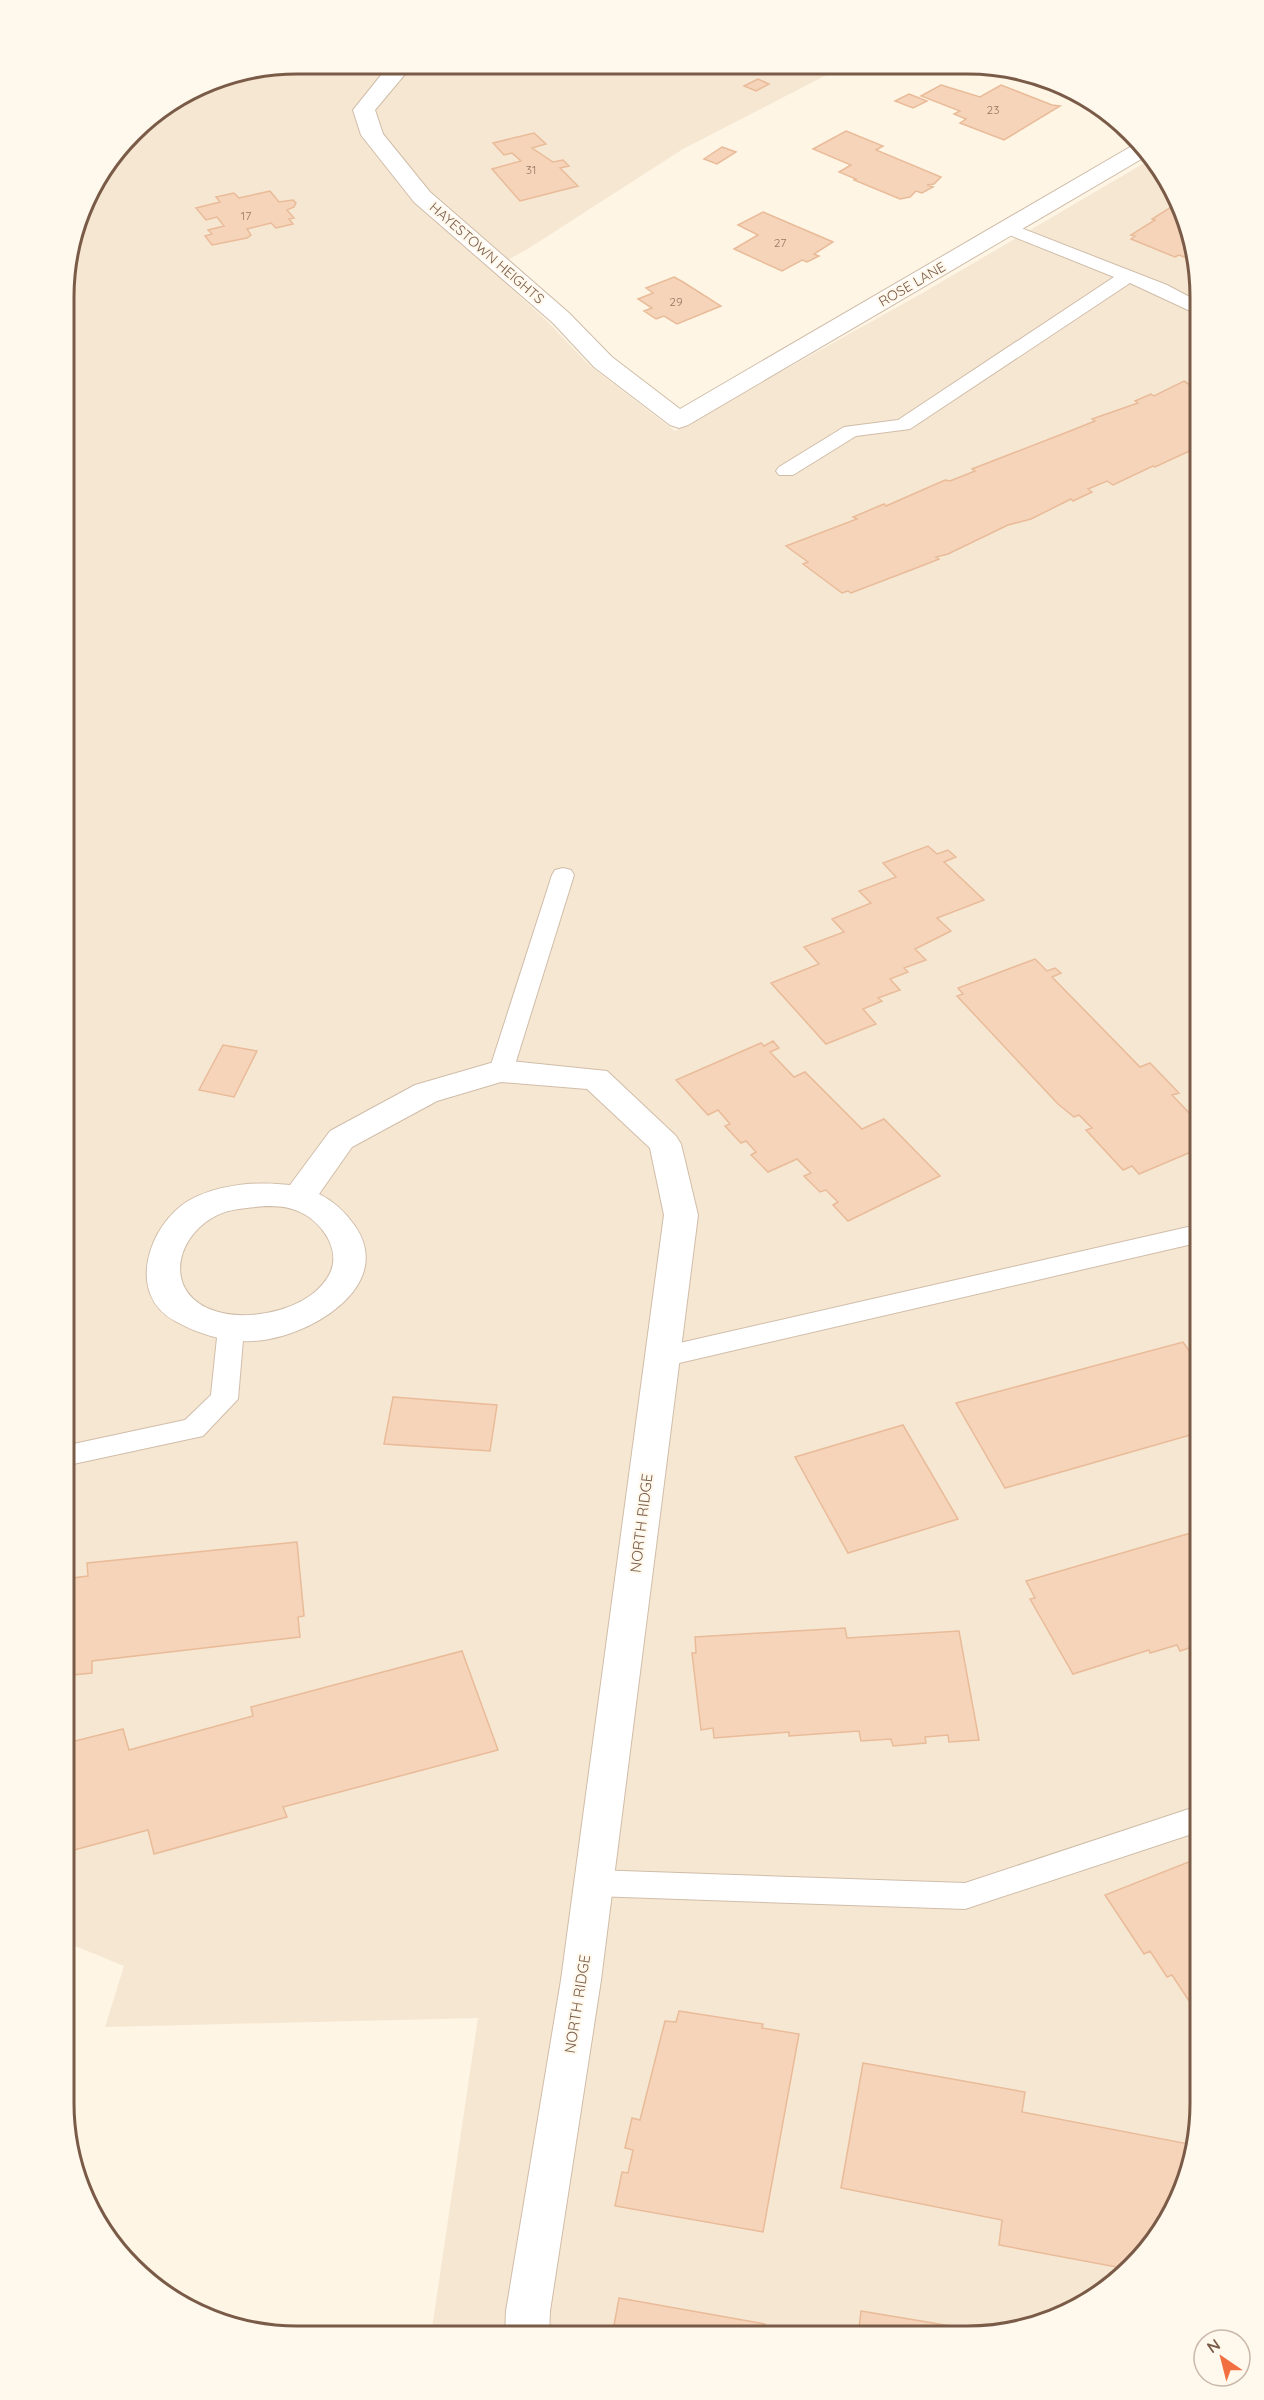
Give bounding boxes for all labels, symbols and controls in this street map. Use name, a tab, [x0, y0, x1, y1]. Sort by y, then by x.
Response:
house number: 23	[987, 102, 999, 117]
house number: 31	[526, 162, 536, 177]
street label: HAYESTOWN HEIGHTS	[426, 198, 548, 308]
house number: 17	[241, 208, 251, 223]
house number: 27	[774, 235, 786, 250]
street label: ROSE LANE	[875, 258, 949, 310]
house number: 29	[669, 294, 683, 309]
street label: NORTH RIDGE	[625, 1472, 657, 1574]
street label: NORTH RIDGE	[560, 1953, 594, 2055]
north arrow	[1192, 2328, 1252, 2388]
text: N	[1203, 2334, 1224, 2357]

